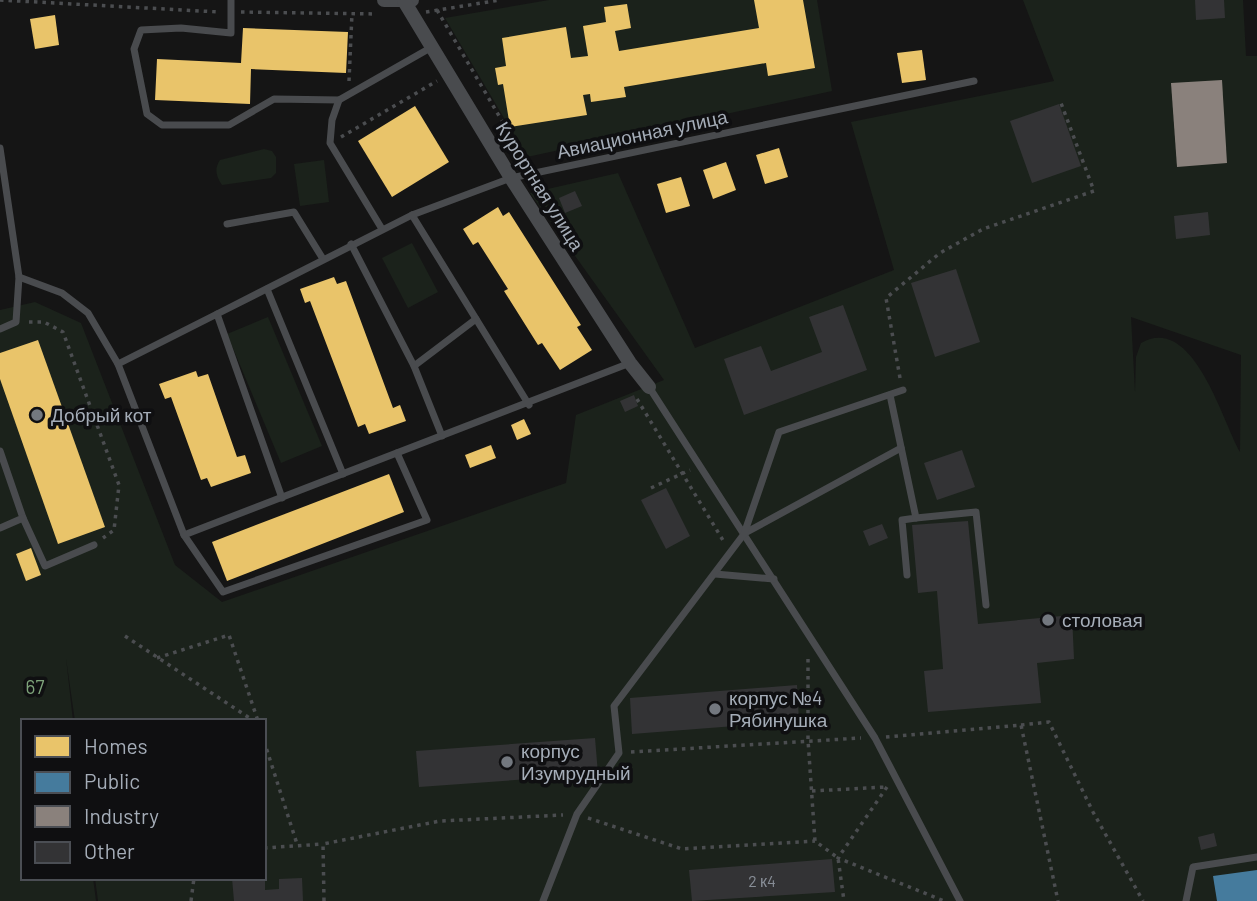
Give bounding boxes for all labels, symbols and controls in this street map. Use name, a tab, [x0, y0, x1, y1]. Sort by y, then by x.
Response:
street label: Авиационная улица	[554, 104, 730, 163]
street label: Курортная улица	[492, 117, 590, 255]
place label: Добрый кот	[51, 403, 152, 426]
marker: Добрый кот	[29, 407, 45, 423]
place label: столовая	[1062, 608, 1143, 631]
marker: столовая	[1040, 612, 1056, 628]
park label: 67	[26, 675, 44, 698]
place label: корпус №4 Рябинушка	[729, 686, 828, 731]
marker: корпус №4 Рябинушка	[707, 701, 723, 717]
legend	[21, 719, 266, 880]
text: Homes	[84, 733, 148, 758]
place label: корпус Изумрудный	[521, 739, 631, 784]
marker: корпус Изумрудный	[499, 754, 515, 770]
text: Public	[84, 768, 140, 793]
text: Industry	[84, 803, 159, 828]
text: Other	[84, 838, 135, 863]
house number: 2 к4	[748, 871, 776, 890]

